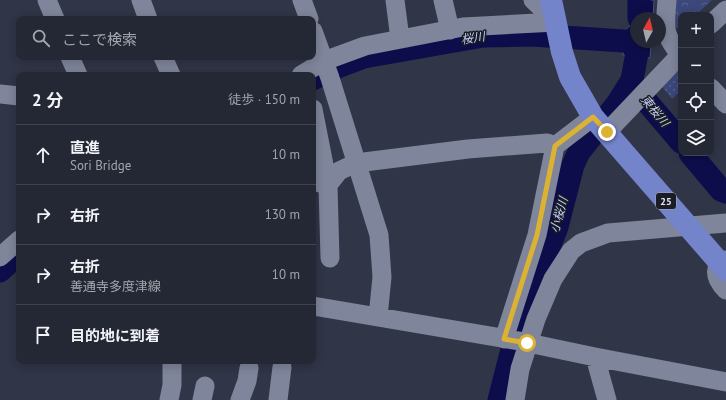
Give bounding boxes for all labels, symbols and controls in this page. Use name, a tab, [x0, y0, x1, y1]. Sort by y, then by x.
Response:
north arrow	[630, 12, 666, 48]
map controls	[678, 12, 714, 156]
button: +	[678, 12, 714, 48]
search box	[16, 16, 316, 60]
icon: search	[30, 27, 52, 49]
water label: 桜川	[460, 28, 488, 47]
text: ここで検索	[62, 30, 137, 49]
button: −	[678, 48, 714, 84]
button: locate	[678, 84, 714, 120]
text: 2 分	[32, 89, 63, 111]
text: 徒歩 · 150 m	[228, 91, 300, 108]
water label: 東桜川	[638, 92, 674, 131]
button: layers	[678, 120, 714, 156]
route end	[598, 123, 616, 141]
text: 直進	[70, 138, 100, 157]
icon: ahead	[32, 144, 54, 166]
text: 10 m	[272, 146, 300, 163]
text: Sori Bridge	[70, 157, 131, 174]
road number: 25	[656, 193, 676, 209]
water label: 小桜川	[546, 194, 571, 234]
icon: right	[32, 204, 54, 226]
text: 右折	[70, 206, 100, 225]
text: 130 m	[265, 206, 300, 223]
text: 右折	[70, 257, 100, 276]
icon: right	[32, 264, 54, 286]
text: 10 m	[272, 266, 300, 283]
text: 善通寺多度津線	[70, 278, 161, 295]
icon: arrive	[32, 324, 54, 346]
text: 目的地に到着	[70, 326, 160, 345]
route start	[518, 334, 536, 352]

